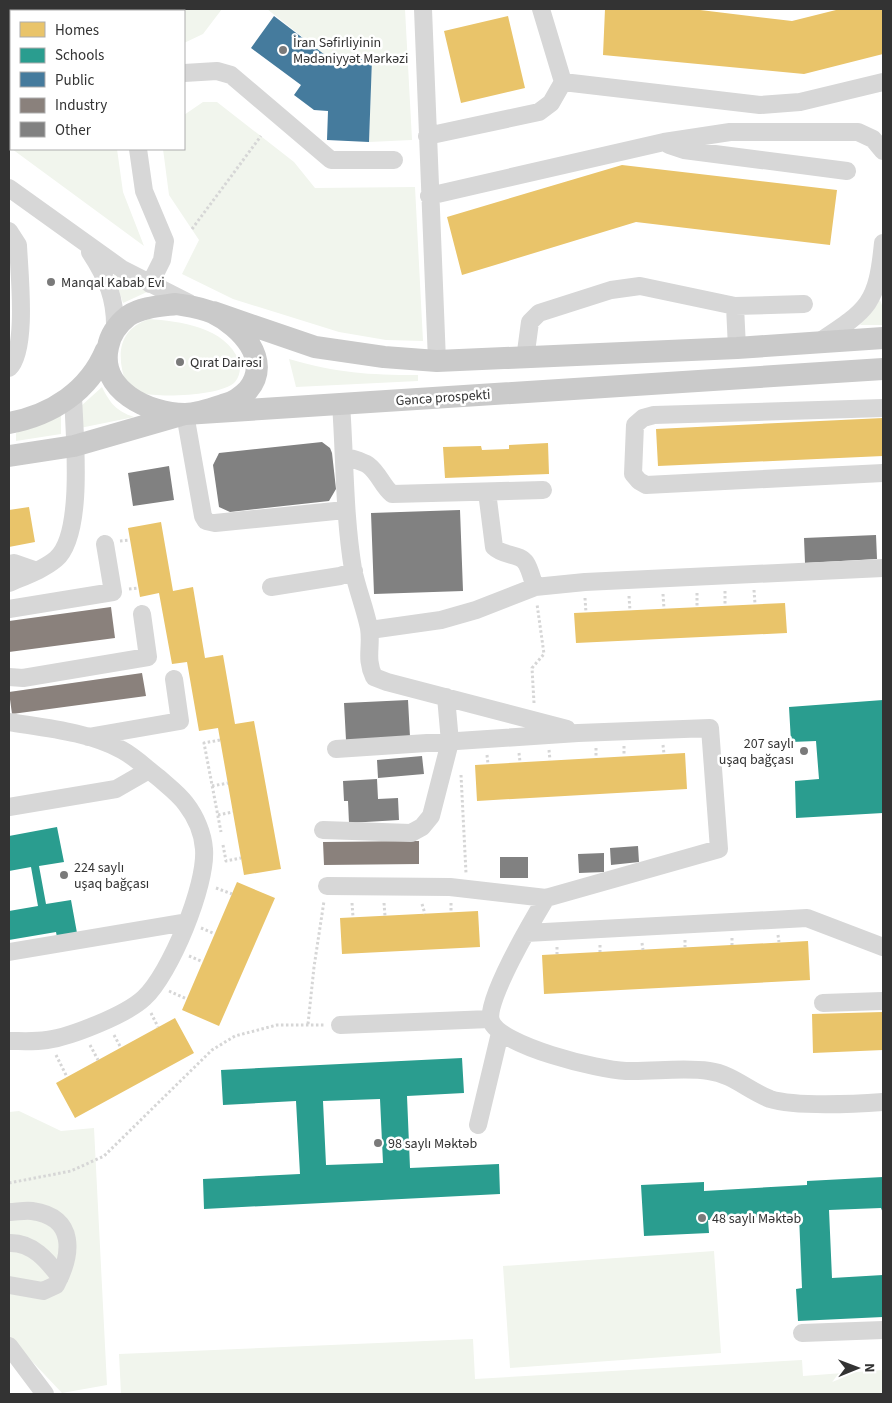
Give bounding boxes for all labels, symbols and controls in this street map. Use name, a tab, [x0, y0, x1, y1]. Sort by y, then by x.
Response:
legend	[10, 10, 185, 150]
text: Homes	[55, 20, 99, 41]
place label: İran Səfirliyinin Mədəniyyət Mərkəzi	[293, 33, 408, 69]
marker: İran Səfirliyinin Mədəniyyət Mərkəzi	[277, 44, 289, 56]
text: Schools	[55, 45, 104, 66]
text: Public	[55, 70, 94, 91]
text: Industry	[55, 95, 107, 116]
text: Other	[55, 120, 92, 141]
place label: Manqal Kabab Evi	[61, 273, 165, 293]
marker: Manqal Kabab Evi	[45, 276, 57, 288]
place label: Qırat Dairəsi	[190, 353, 262, 373]
marker: Qırat Dairəsi	[174, 356, 186, 368]
street label: Gəncə prospekti	[395, 385, 491, 411]
place label: 207 saylı uşaq bağçası	[719, 734, 794, 770]
marker: 207 saylı uşaq bağçası	[798, 745, 810, 757]
place label: 224 saylı uşaq bağçası	[74, 858, 149, 894]
marker: 224 saylı uşaq bağçası	[58, 869, 70, 881]
place label: 98 saylı Məktəb	[388, 1134, 477, 1154]
marker: 98 saylı Məktəb	[372, 1137, 384, 1149]
place label: 48 saylı Məktəb	[712, 1209, 801, 1229]
marker: 48 saylı Məktəb	[696, 1212, 708, 1224]
north arrow	[832, 1343, 882, 1393]
text: N	[859, 1363, 879, 1373]

